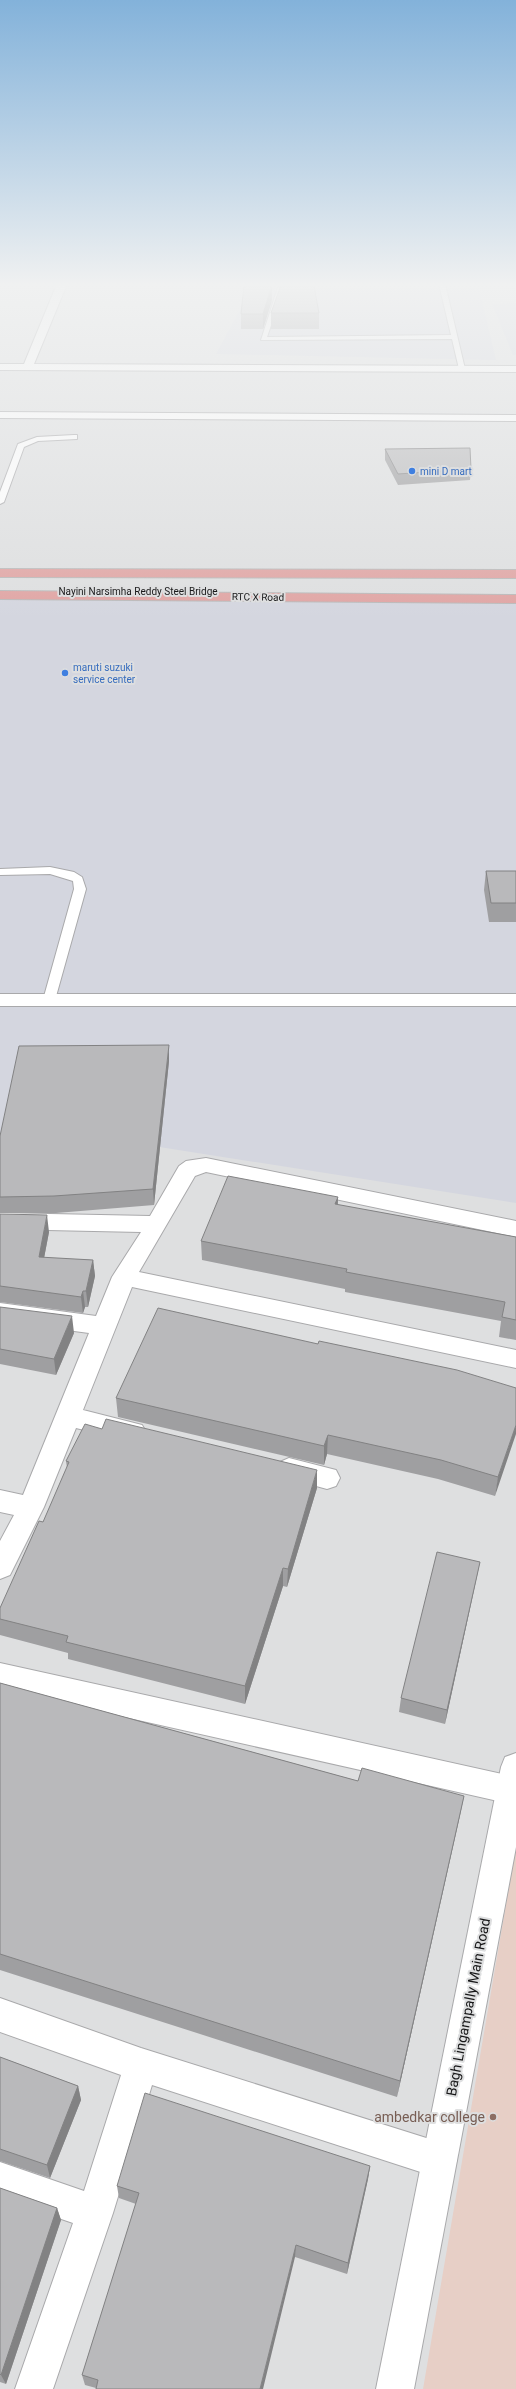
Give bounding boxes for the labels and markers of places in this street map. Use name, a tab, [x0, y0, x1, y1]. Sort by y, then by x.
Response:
marker: mini D mart	[407, 466, 417, 476]
place label: mini D mart	[420, 466, 472, 477]
place label: maruti suzuki service center	[73, 662, 136, 685]
marker: maruti suzuki service center	[60, 668, 70, 678]
place label: ambedkar college	[374, 2109, 485, 2125]
marker: ambedkar college	[488, 2112, 498, 2122]

